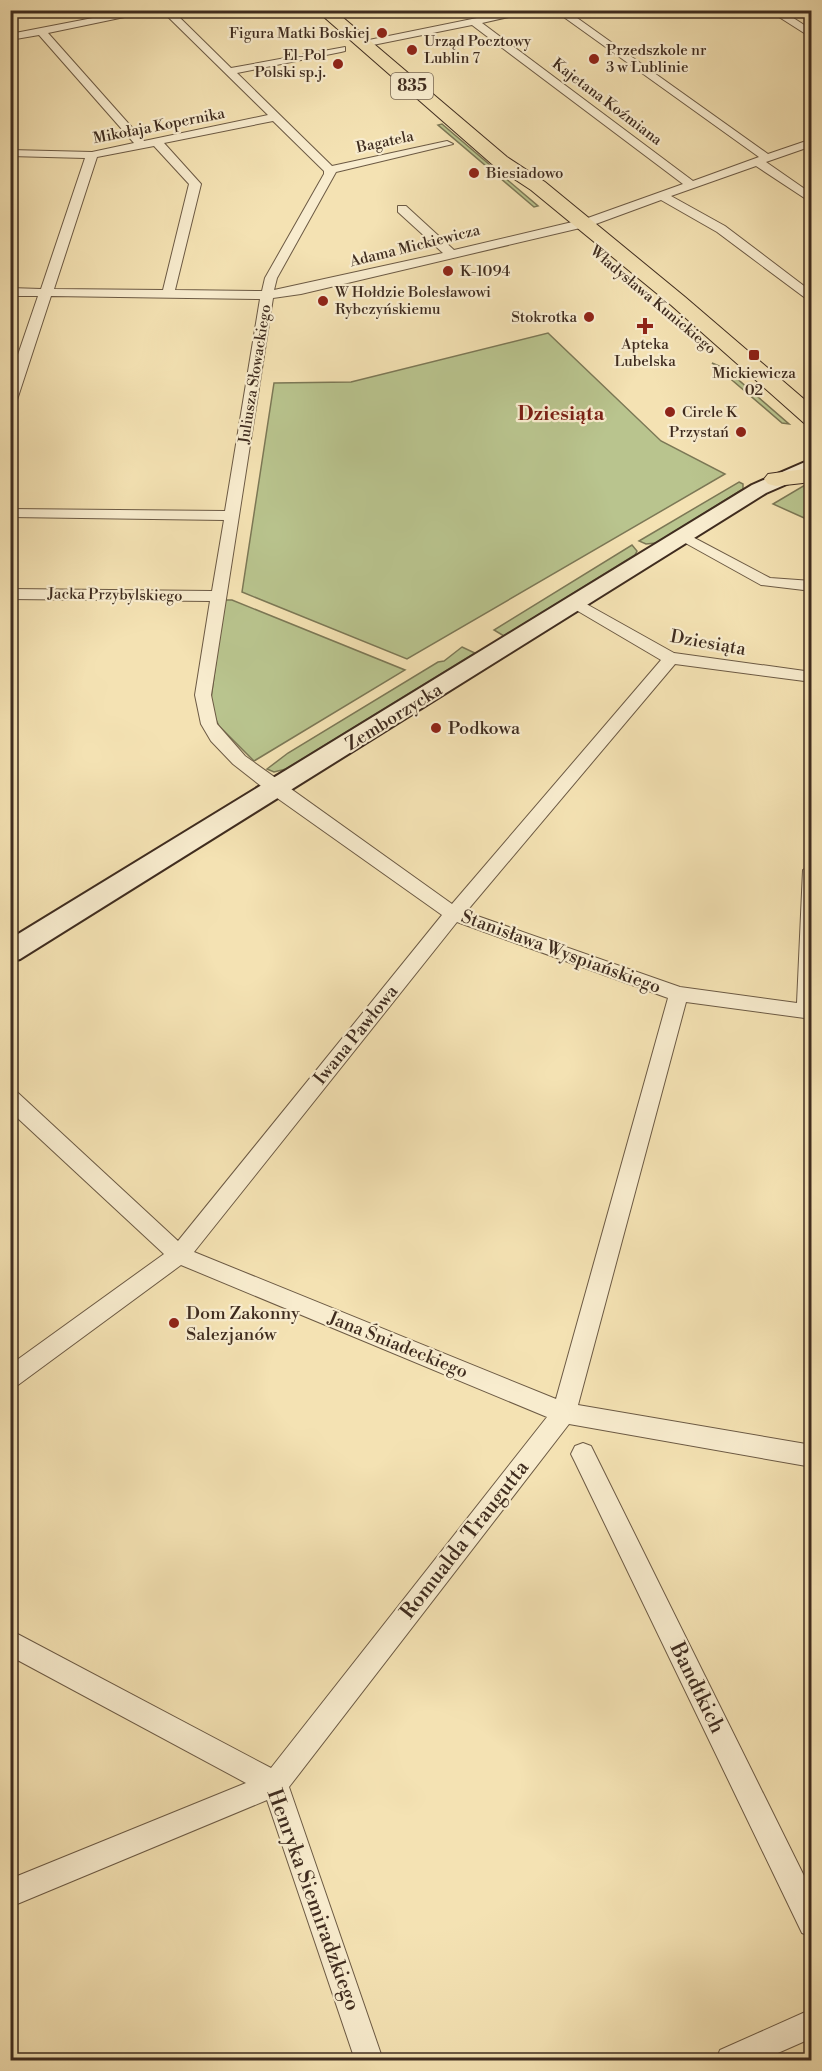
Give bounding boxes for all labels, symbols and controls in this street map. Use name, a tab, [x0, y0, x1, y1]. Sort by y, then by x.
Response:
place label: Figura Matki Boskiej	[229, 24, 370, 43]
marker: Figura Matki Boskiej	[375, 26, 389, 40]
place label: Urząd Pocztowy Lublin 7	[424, 32, 532, 68]
place label: Przedszkole nr 3 w Lublinie	[606, 41, 707, 77]
marker: Urząd Pocztowy Lublin 7	[405, 43, 419, 57]
place label: El-Pol Polski sp.j.	[254, 46, 327, 82]
marker: Przedszkole nr 3 w Lublinie	[587, 52, 601, 66]
street label: Kajetana Koźmiana	[548, 54, 666, 150]
marker: El-Pol Polski sp.j.	[331, 57, 345, 71]
road number: 835	[391, 73, 433, 99]
street label: Mikołaja Kopernika	[91, 104, 227, 148]
street label: Bagatela	[354, 127, 416, 158]
place label: Biesiadowo	[485, 164, 564, 183]
marker: Biesiadowo	[467, 166, 481, 180]
street label: Adama Mickiewicza	[347, 221, 483, 272]
street label: Władysława Kunickiego	[585, 241, 720, 358]
place label: K-1094	[460, 262, 511, 281]
marker: K-1094	[441, 264, 455, 278]
place label: W Hołdzie Bolesławowi Rybczyńskiemu	[334, 283, 491, 319]
marker: W Hołdzie Bolesławowi Rybczyńskiemu	[316, 294, 330, 308]
street label: Juliusza Słowackiego	[234, 303, 275, 446]
place label: Stokrotka	[511, 308, 577, 327]
marker: Stokrotka	[582, 310, 596, 324]
marker: Apteka Lubelska	[638, 319, 652, 333]
place label: Apteka Lubelska	[614, 335, 676, 371]
marker: Mickiewicza 02	[747, 348, 761, 362]
place label: Mickiewicza 02	[712, 364, 796, 400]
district label: Dziesiąta	[518, 402, 605, 427]
place label: Circle K	[682, 403, 738, 422]
marker: Circle K	[663, 405, 677, 419]
place label: Przystań	[669, 423, 729, 442]
marker: Przystań	[734, 425, 748, 439]
street label: Jacka Przybylskiego	[46, 584, 183, 606]
street label: Dziesiąta	[668, 625, 748, 661]
street label: Zemborzycka	[341, 678, 447, 756]
place label: Podkowa	[448, 717, 521, 740]
marker: Podkowa	[429, 721, 443, 735]
street label: Stanisława Wyspiańskiego	[458, 905, 664, 999]
street label: Iwana Pawłowa	[309, 980, 404, 1089]
place label: Dom Zakonny Salezjanów	[186, 1302, 300, 1346]
street label: Jana Śniadeckiego	[324, 1306, 471, 1384]
marker: Dom Zakonny Salezjanów	[167, 1316, 181, 1330]
street label: Romualda Traugutta	[395, 1455, 535, 1625]
street label: Bandtkich	[663, 1637, 730, 1738]
street label: Henryka Siemiradzkiego	[261, 1785, 365, 2015]

